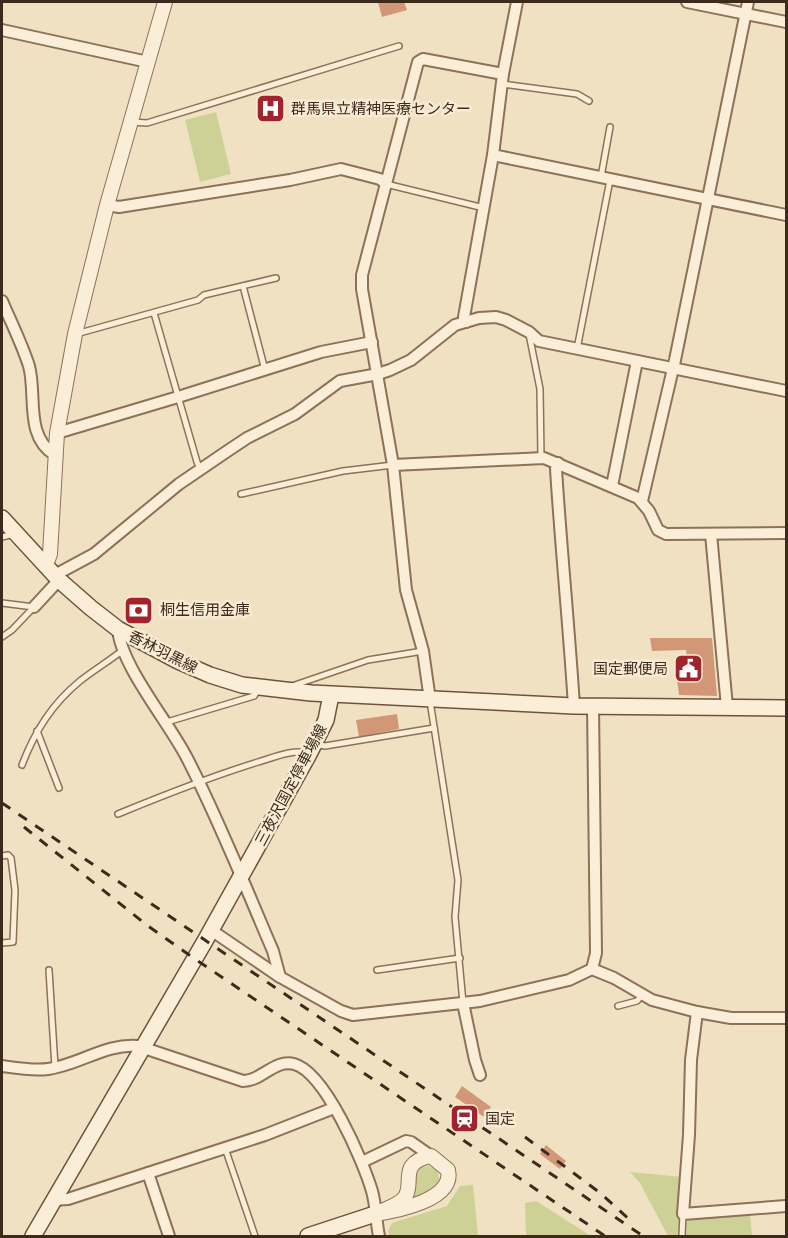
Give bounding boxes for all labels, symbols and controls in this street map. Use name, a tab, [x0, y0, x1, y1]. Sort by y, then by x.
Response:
hospital icon: 群馬県立精神医療センター	[254, 93, 286, 125]
place label: 群馬県立精神医療センター	[291, 98, 471, 118]
bank icon: 桐生信用金庫	[123, 594, 155, 626]
place label: 桐生信用金庫	[160, 599, 250, 619]
street label: 香林羽黒線	[125, 625, 201, 677]
public building icon: 国定郵便局	[673, 653, 705, 685]
place label: 国定郵便局	[593, 658, 668, 678]
street label: 三夜沢国定停車場線	[250, 720, 331, 849]
station icon: 国定	[448, 1103, 480, 1135]
place label: 国定	[485, 1108, 515, 1128]

